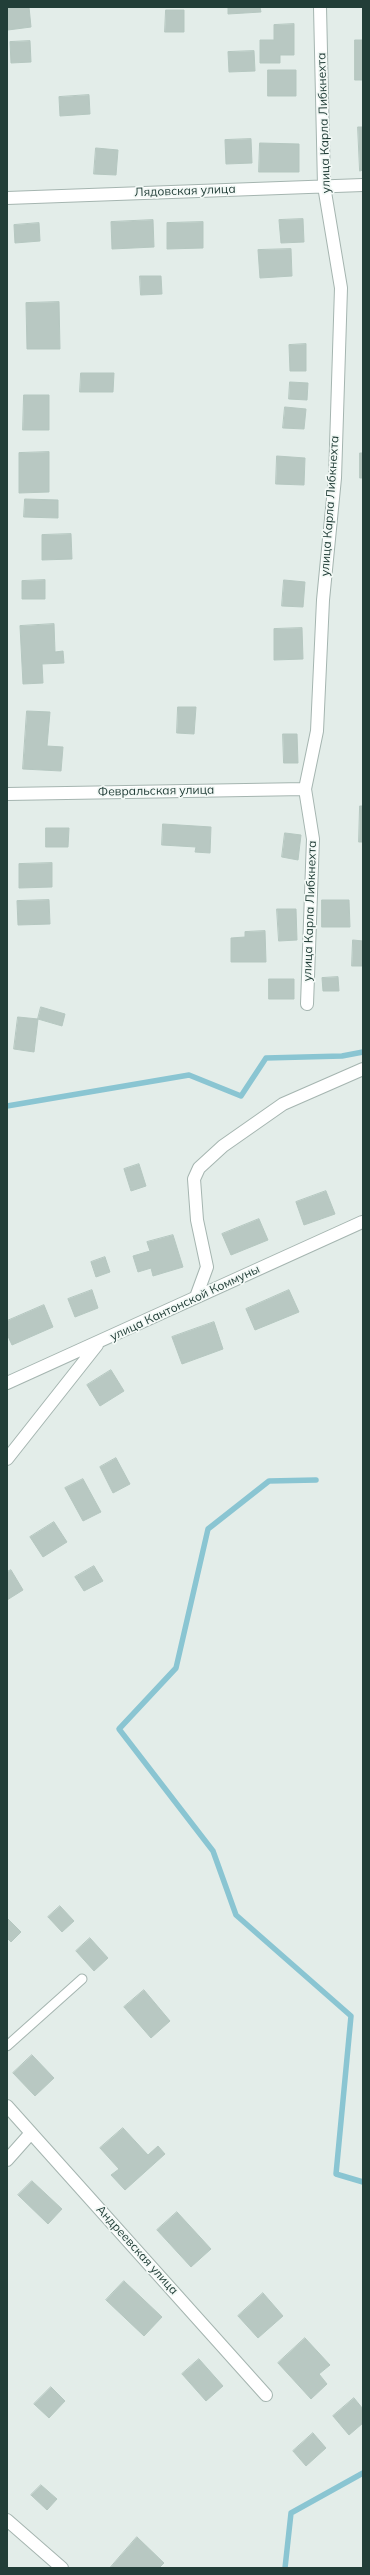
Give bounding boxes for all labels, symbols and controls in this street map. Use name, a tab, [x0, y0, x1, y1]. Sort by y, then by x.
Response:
street label: улица Карла Либкнехта	[314, 52, 334, 194]
street label: Лядовская улица	[134, 182, 236, 200]
street label: улица Карла Либкнехта	[318, 435, 342, 577]
street label: Февральская улица	[98, 783, 214, 799]
street label: улица Карла Либкнехта	[300, 840, 320, 982]
street label: улица Кантонской Коммуны	[108, 1262, 262, 1344]
street label: Андреевская улица	[93, 2202, 181, 2298]

